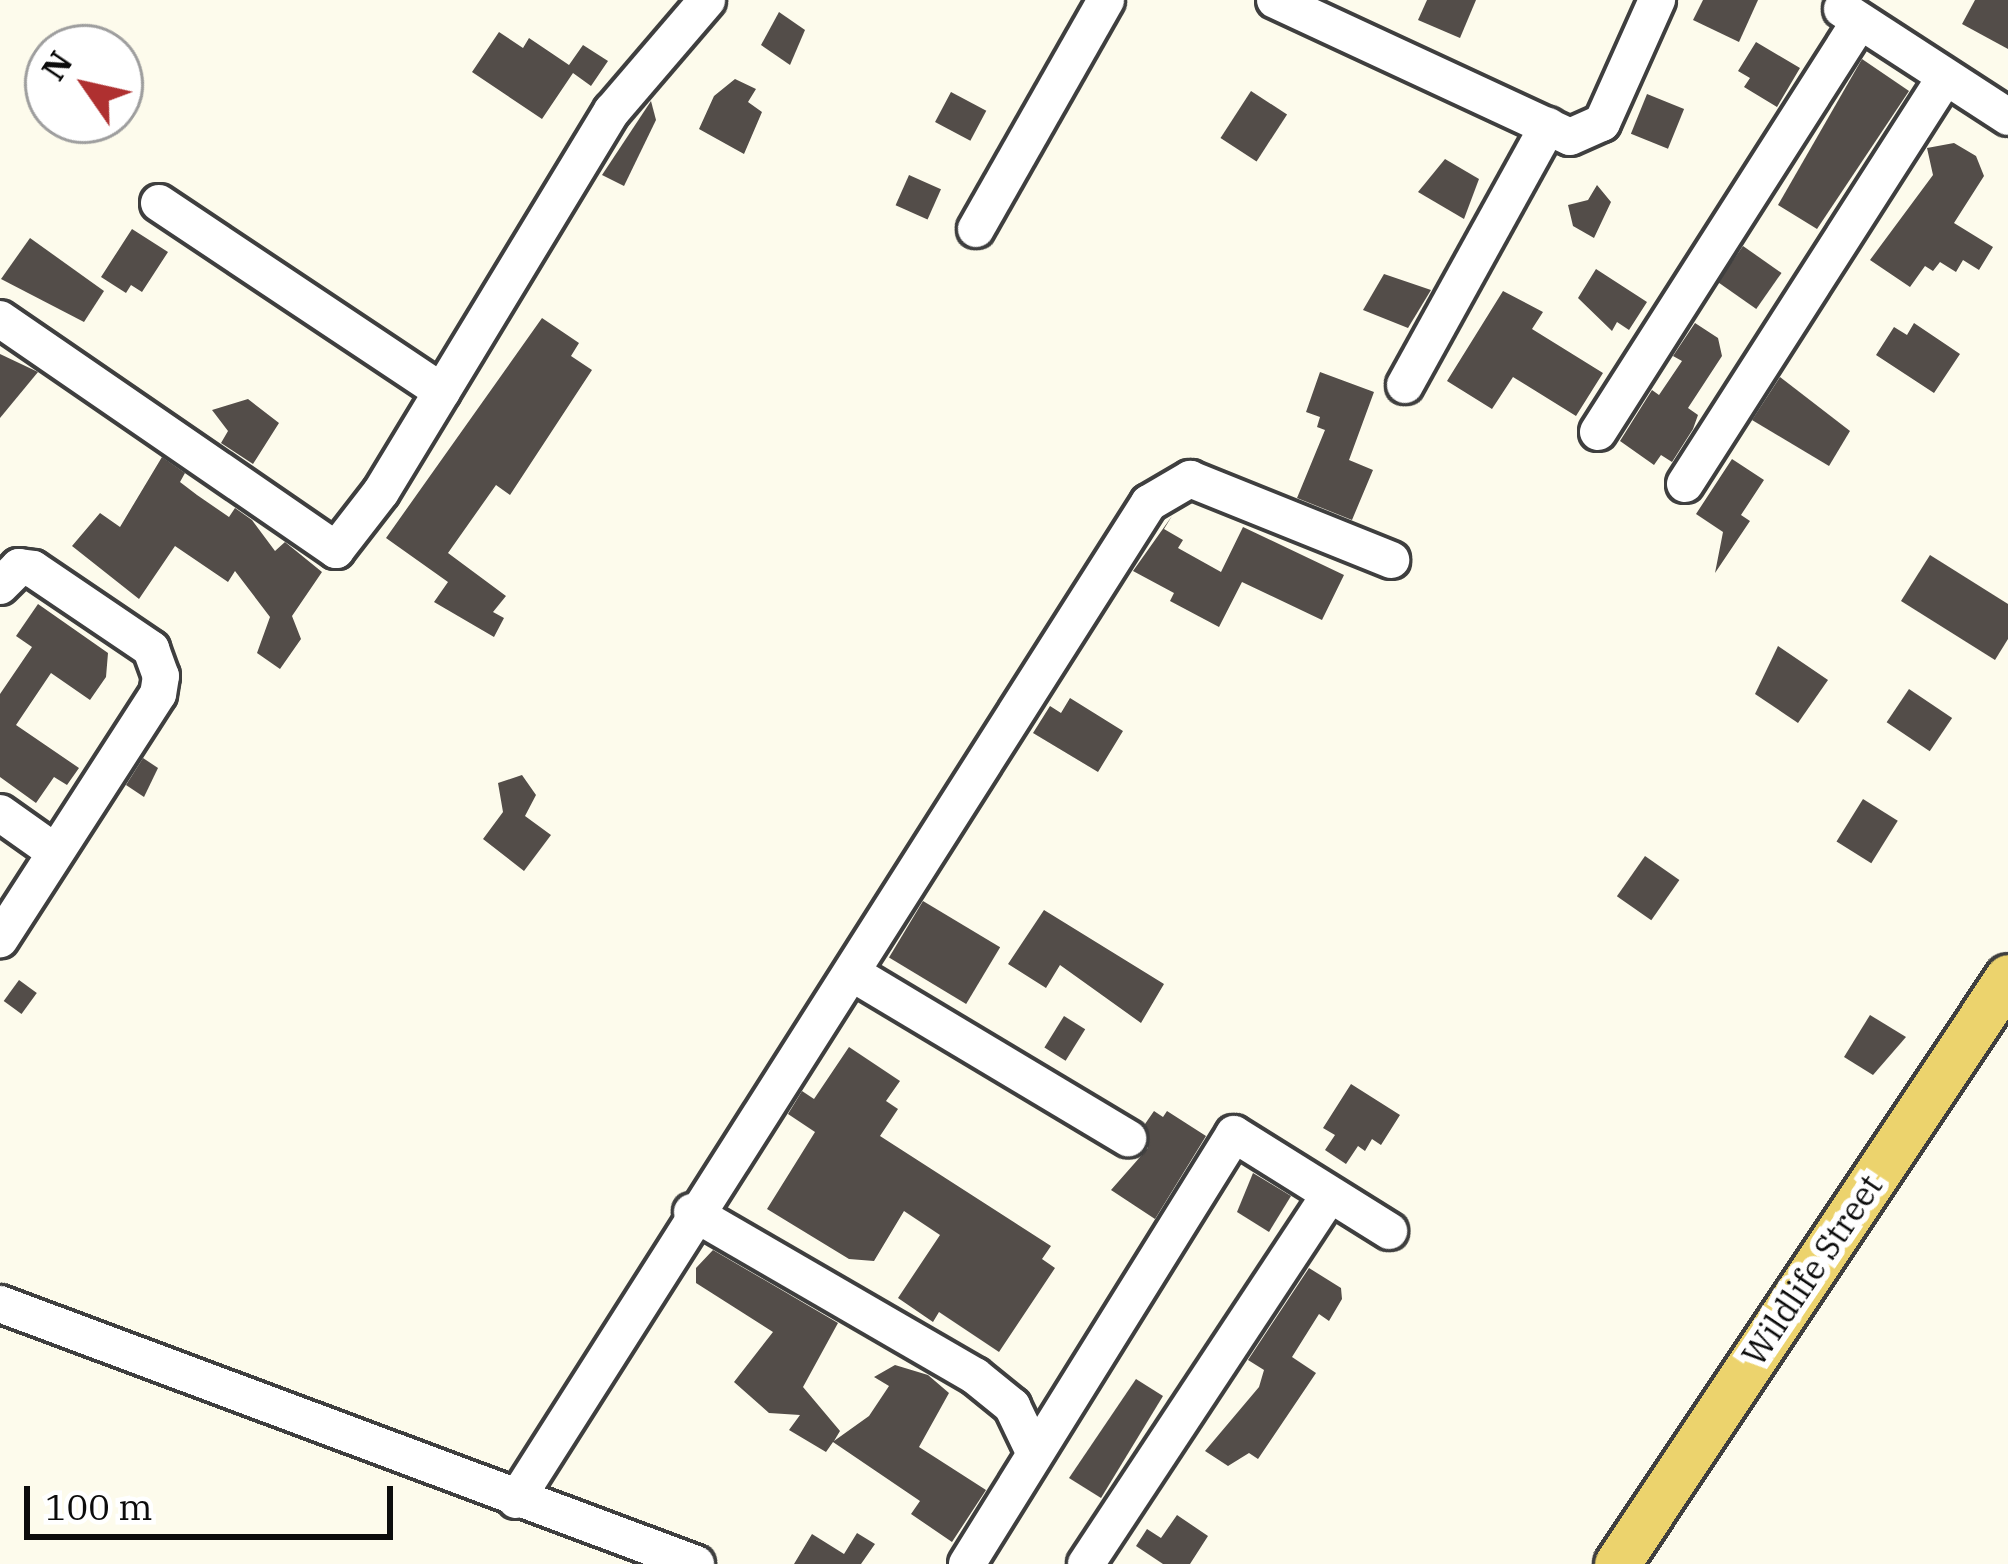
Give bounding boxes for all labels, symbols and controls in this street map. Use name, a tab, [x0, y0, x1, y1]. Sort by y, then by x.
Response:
north arrow	[24, 24, 144, 144]
text: N	[31, 42, 81, 88]
street label: Wildlife Street	[1734, 1167, 1890, 1373]
scale bar	[30, 1462, 399, 1536]
text: 100 m	[45, 1483, 152, 1530]

